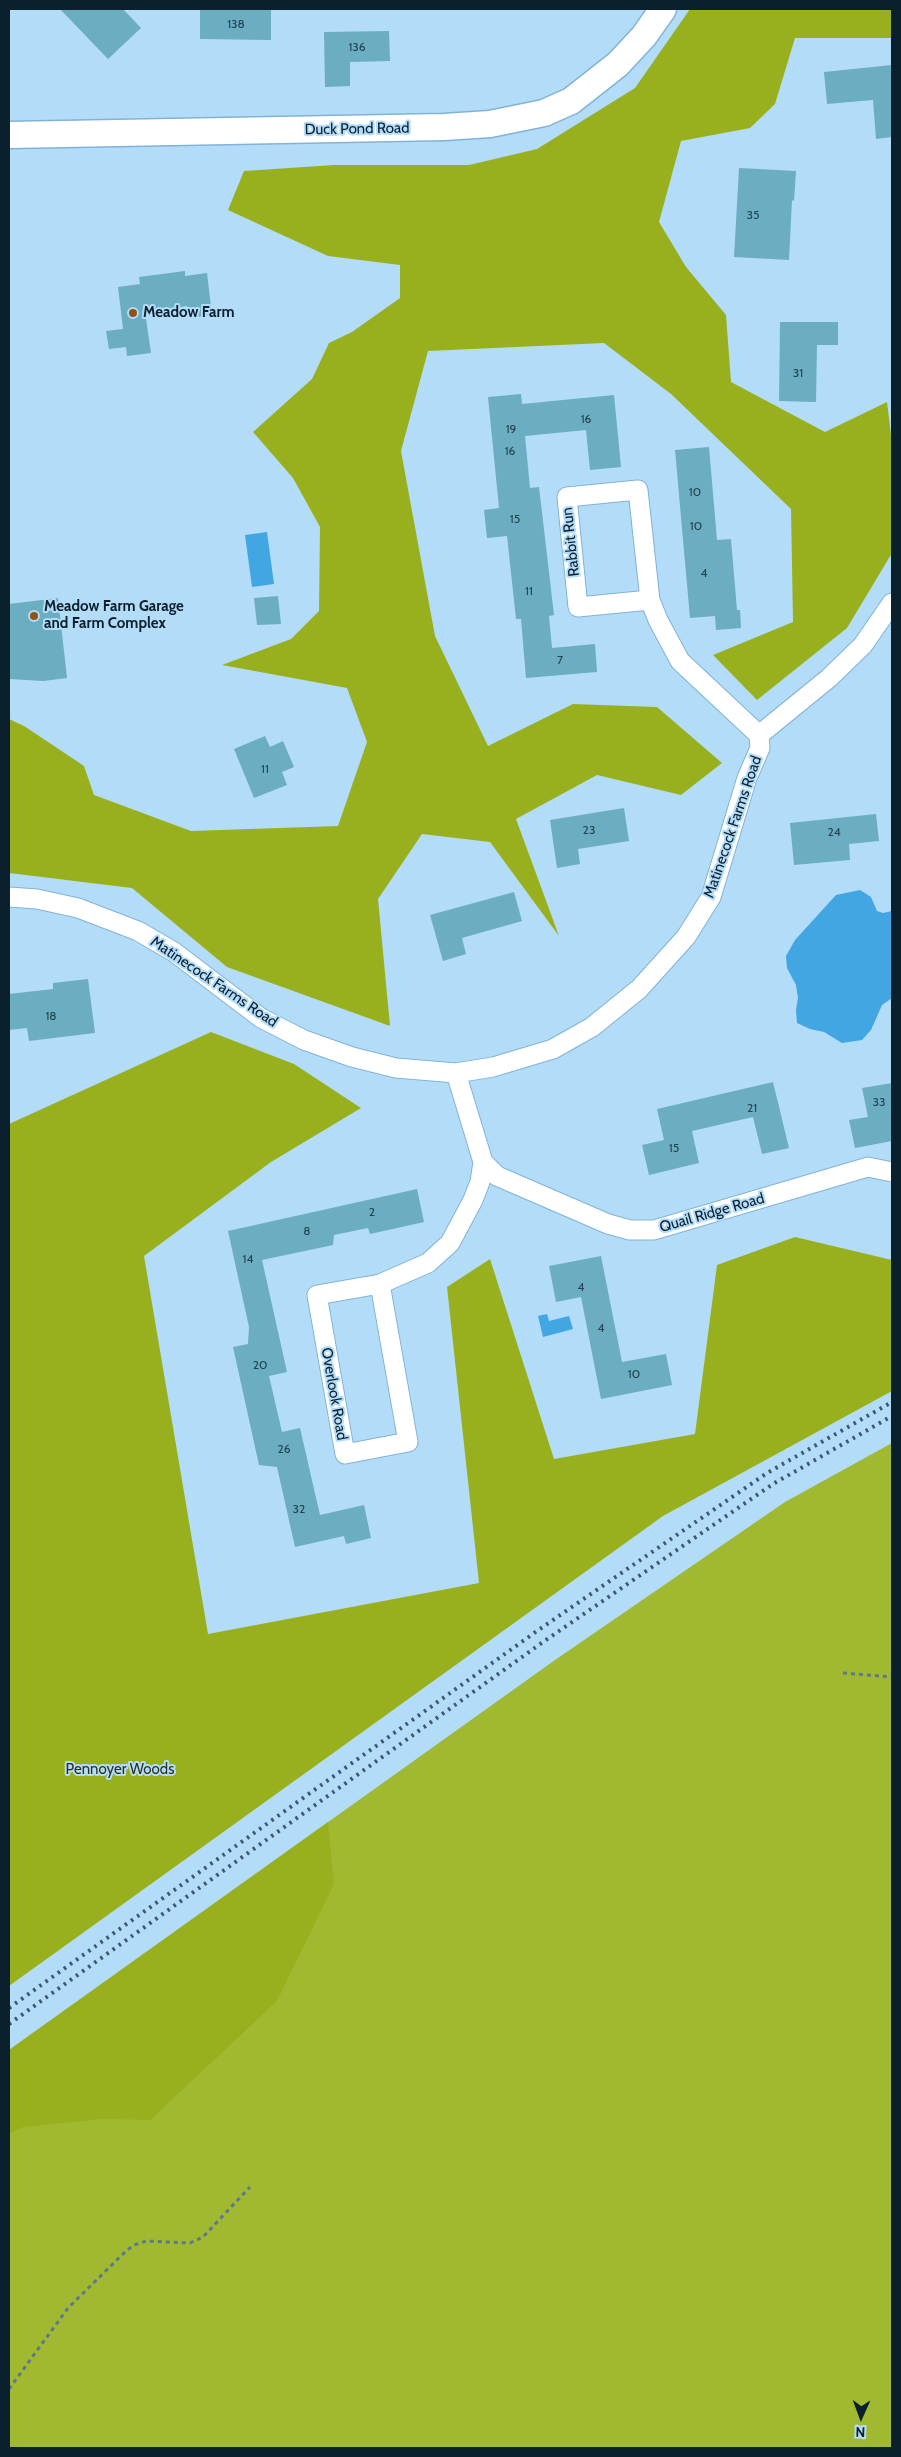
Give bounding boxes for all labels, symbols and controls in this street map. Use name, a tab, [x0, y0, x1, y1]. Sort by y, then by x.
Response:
house number: 138	[227, 17, 245, 31]
house number: 136	[348, 40, 366, 54]
street label: Duck Pond Road	[304, 119, 410, 139]
house number: 35	[747, 208, 759, 222]
place label: Meadow Farm	[143, 304, 235, 322]
marker: Meadow Farm	[127, 307, 139, 319]
house number: 31	[793, 366, 803, 380]
house number: 16	[581, 412, 591, 426]
house number: 19	[506, 422, 516, 436]
house number: 16	[505, 444, 515, 458]
house number: 10	[689, 485, 701, 499]
street label: Rabbit Run	[558, 506, 584, 578]
house number: 15	[510, 512, 520, 526]
house number: 10	[690, 519, 702, 533]
house number: 4	[701, 566, 707, 580]
house number: 11	[525, 584, 533, 598]
place label: Meadow Farm Garage and Farm Complex	[44, 598, 184, 633]
marker: Meadow Farm Garage and Farm Complex	[28, 610, 40, 622]
house number: 7	[557, 653, 563, 667]
street label: Matinecock Farms Road	[700, 753, 766, 901]
house number: 11	[261, 762, 269, 776]
house number: 23	[583, 823, 595, 837]
house number: 24	[827, 825, 841, 839]
street label: Matinecock Farms Road	[147, 933, 281, 1031]
house number: 18	[45, 1009, 57, 1023]
house number: 33	[873, 1095, 885, 1109]
house number: 21	[747, 1101, 757, 1115]
house number: 15	[669, 1141, 679, 1155]
street label: Quail Ridge Road	[658, 1189, 766, 1237]
house number: 2	[369, 1205, 375, 1219]
house number: 8	[303, 1224, 311, 1238]
house number: 14	[243, 1252, 253, 1266]
house number: 4	[578, 1280, 584, 1294]
house number: 4	[598, 1321, 604, 1335]
street label: Overlook Road	[317, 1346, 351, 1442]
house number: 20	[253, 1358, 267, 1372]
house number: 10	[628, 1367, 640, 1381]
house number: 26	[277, 1442, 291, 1456]
house number: 32	[293, 1502, 305, 1516]
park label: Pennoyer Woods	[66, 1761, 174, 1779]
north arrow	[836, 2392, 886, 2442]
text: N	[855, 2423, 866, 2441]

